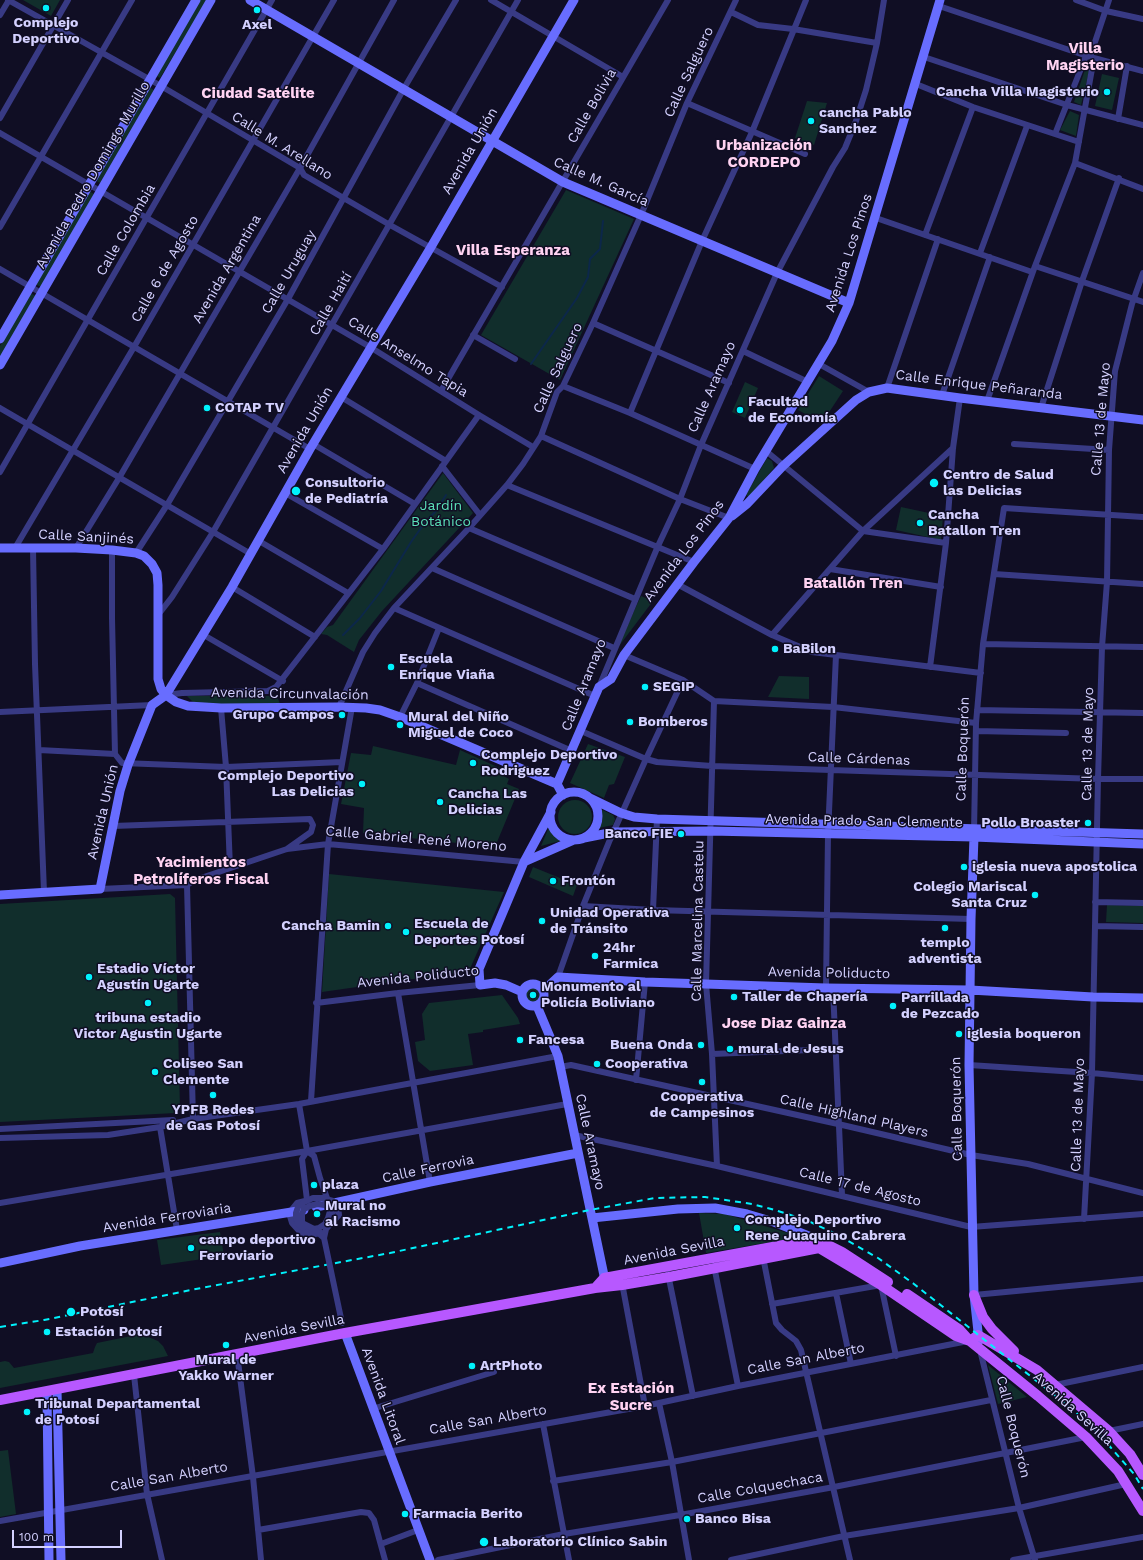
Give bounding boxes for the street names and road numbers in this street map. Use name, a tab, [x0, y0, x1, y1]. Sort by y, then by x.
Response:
street label: Calle Salguero	[661, 24, 717, 120]
street label: Calle Bolivia	[564, 66, 620, 146]
street label: Avenida Pedro Domingo Murillo	[32, 78, 154, 272]
street label: Avenida Unión	[438, 105, 502, 197]
street label: Calle M. Arellano	[228, 108, 336, 184]
street label: Calle M. García	[551, 153, 651, 211]
street label: Calle Colombia	[93, 181, 159, 279]
street label: Avenida Los Pinos	[822, 192, 876, 314]
street label: Avenida Argentina	[189, 212, 265, 326]
street label: Calle 6 de Agosto	[128, 213, 202, 325]
street label: Calle Uruguay	[258, 227, 320, 317]
street label: Calle Haití	[306, 269, 356, 339]
street label: Calle Anselmo Tapia	[345, 313, 471, 401]
street label: Calle Salguero	[530, 320, 586, 416]
street label: Calle Aramayo	[684, 339, 740, 435]
street label: Calle 13 de Mayo	[1088, 361, 1114, 477]
street label: Calle Enrique Peñaranda	[895, 366, 1063, 404]
street label: Avenida Unión	[273, 384, 337, 476]
street label: Avenida Los Pinos	[640, 497, 728, 605]
street label: Calle Sanjinés	[38, 526, 134, 548]
street label: Calle Aramayo	[558, 636, 610, 734]
street label: Avenida Circunvalación	[211, 684, 369, 704]
street label: Calle 13 de Mayo	[1079, 687, 1097, 801]
street label: Calle Boquerón	[953, 696, 973, 802]
street label: Calle Cárdenas	[807, 749, 911, 769]
street label: Avenida Unión	[84, 763, 122, 861]
street label: Avenida Prado San Clemente	[765, 811, 963, 831]
street label: Calle Gabriel René Moreno	[325, 823, 507, 855]
street label: Calle Marcelina Castelu	[688, 840, 708, 1002]
street label: Avenida Poliducto	[356, 962, 480, 992]
street label: Avenida Poliducto	[768, 964, 890, 982]
street label: Calle Boquerón	[948, 1057, 966, 1161]
street label: Calle 13 de Mayo	[1068, 1058, 1088, 1172]
street label: Calle Highland Players	[778, 1091, 930, 1141]
street label: Calle Aramayo	[572, 1092, 608, 1192]
street label: Calle Ferrovia	[381, 1151, 475, 1187]
street label: Calle 17 de Agosto	[797, 1164, 923, 1210]
street label: Avenida Ferroviaria	[102, 1200, 232, 1236]
street label: Avenida Sevilla	[622, 1233, 726, 1269]
street label: Avenida Sevilla	[242, 1311, 346, 1347]
street label: Calle San Alberto	[746, 1339, 866, 1379]
street label: Avenida Litoral	[358, 1345, 408, 1447]
street label: Avenida Sevilla	[1029, 1369, 1117, 1449]
street label: Calle Boquerón	[992, 1374, 1034, 1480]
street label: Calle San Alberto	[428, 1401, 548, 1439]
street label: Calle San Alberto	[109, 1458, 229, 1496]
street label: Calle Colquechaca	[696, 1469, 824, 1507]

